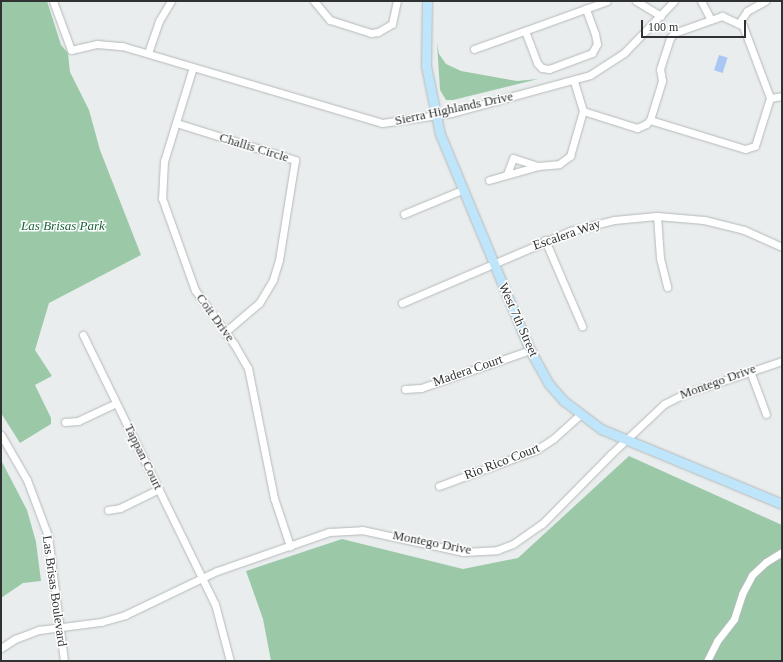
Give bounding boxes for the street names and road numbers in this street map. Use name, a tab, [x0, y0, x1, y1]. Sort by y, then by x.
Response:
street label: Sierra Highlands Drive	[393, 89, 515, 129]
street label: Challis Circle	[217, 130, 291, 166]
street label: Escalera Way	[531, 216, 603, 254]
street label: West 7th Street	[495, 281, 541, 359]
street label: Coit Drive	[192, 291, 238, 345]
street label: Madera Court	[431, 352, 505, 390]
street label: Montego Drive	[678, 361, 758, 403]
street label: Tappan Court	[120, 422, 166, 492]
street label: Rio Rico Court	[462, 440, 542, 484]
street label: Montego Drive	[391, 528, 473, 558]
street label: Las Brisas Boulevard	[38, 534, 70, 648]

